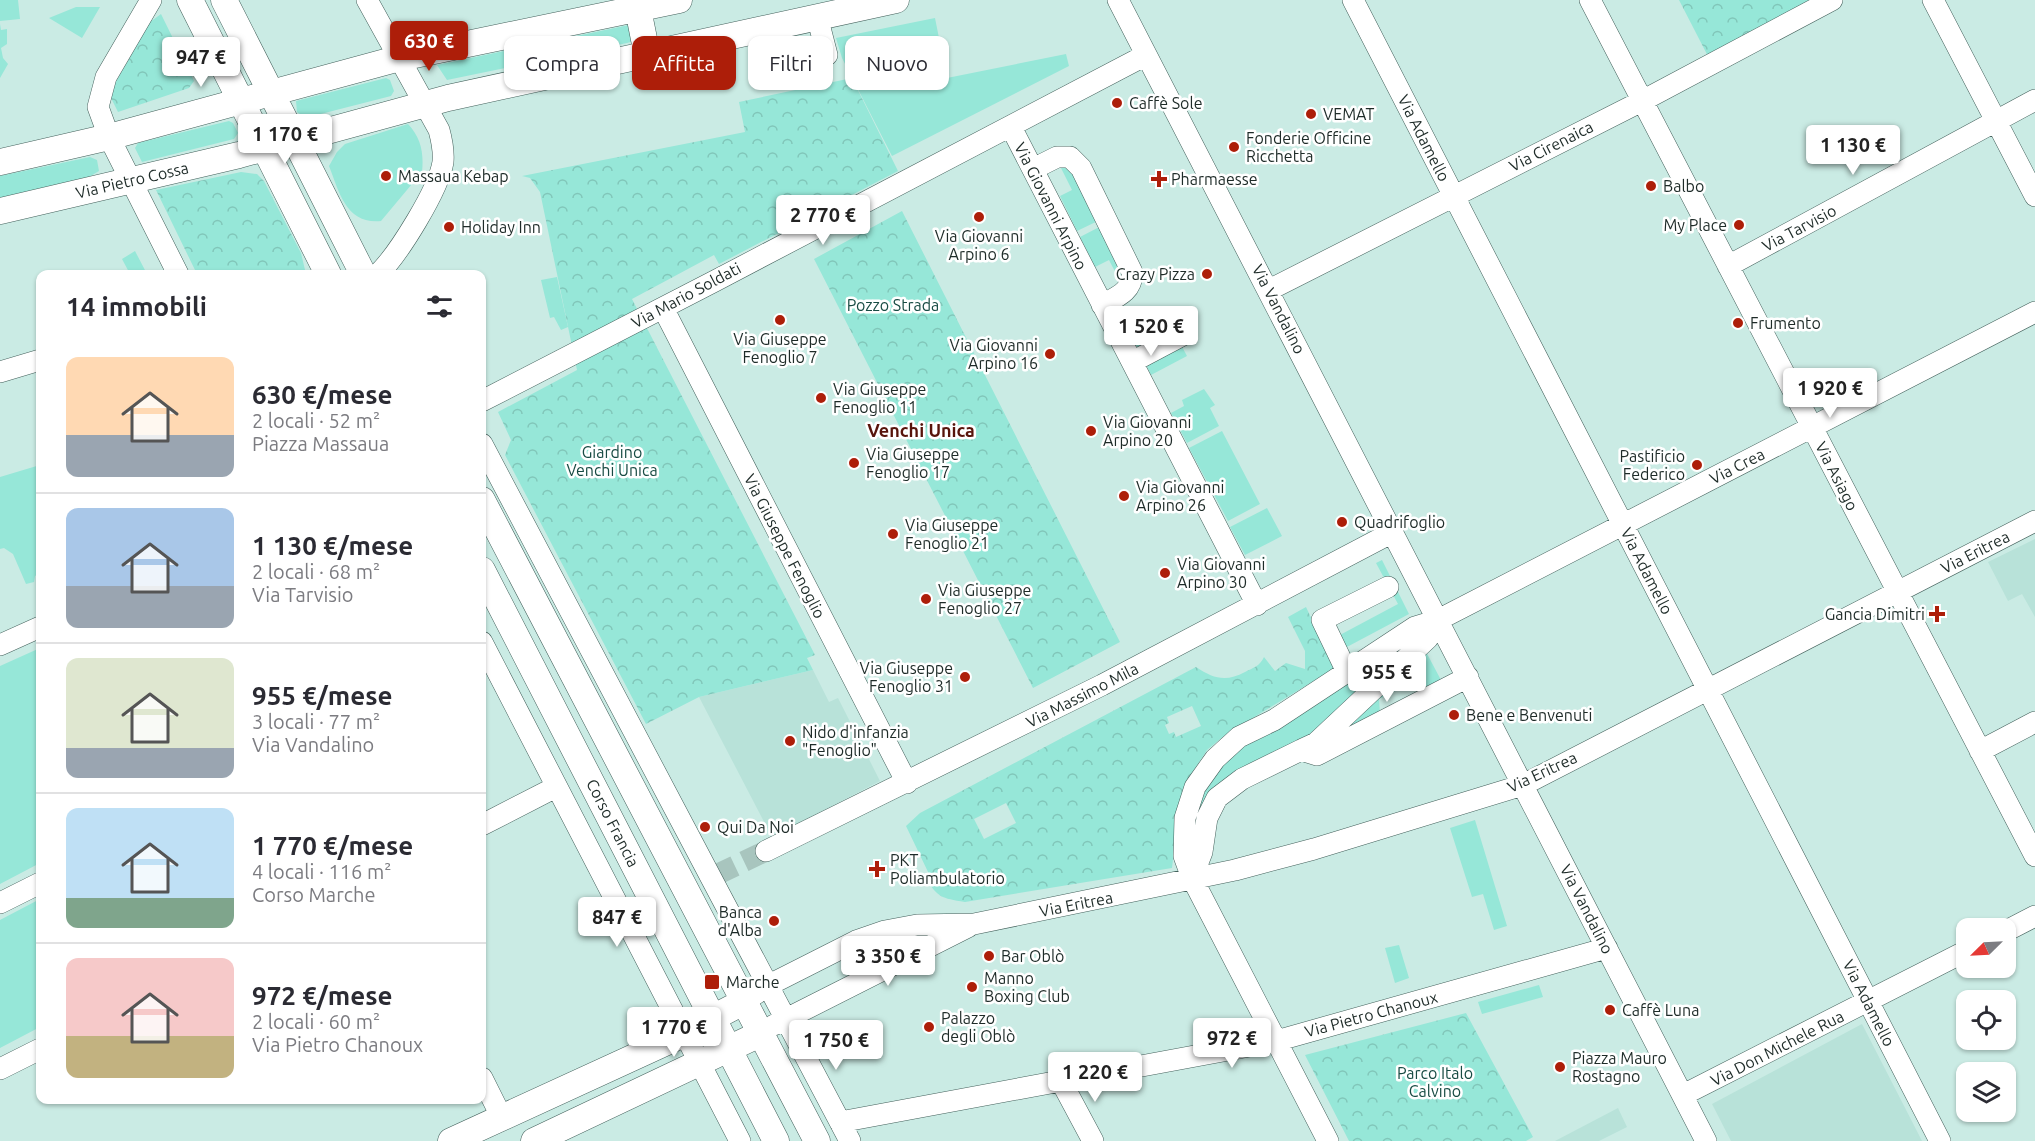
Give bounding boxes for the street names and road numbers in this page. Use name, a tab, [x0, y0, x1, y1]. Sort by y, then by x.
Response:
street label: Via Adamello	[1394, 92, 1454, 184]
street label: Via Cirenaica	[1506, 117, 1596, 175]
street label: Via Giovanni Arpino	[1011, 139, 1091, 273]
street label: Via Pietro Cossa	[74, 158, 190, 202]
street label: Via Tarvisio	[1759, 201, 1839, 255]
street label: Via Mario Soldati	[628, 259, 744, 331]
street label: Via Vandalino	[1249, 261, 1309, 357]
street label: Via Asiago	[1812, 439, 1862, 513]
street label: Via Crea	[1706, 445, 1768, 487]
street label: Via Giuseppe Fenoglio	[741, 471, 829, 621]
street label: Via Adamello	[1617, 525, 1677, 617]
street label: Via Eritrea	[1938, 527, 2012, 577]
street label: Via Massimo Mila	[1023, 659, 1141, 731]
street label: Via Eritrea	[1504, 748, 1580, 796]
street label: Corso Francia	[583, 776, 643, 870]
street label: Via Vandalino	[1557, 861, 1617, 957]
street label: Via Eritrea	[1038, 888, 1114, 920]
street label: Via Adamello	[1839, 957, 1899, 1049]
street label: Via Pietro Chanoux	[1303, 988, 1439, 1040]
street label: Via Don Michele Rua	[1707, 1007, 1847, 1089]

